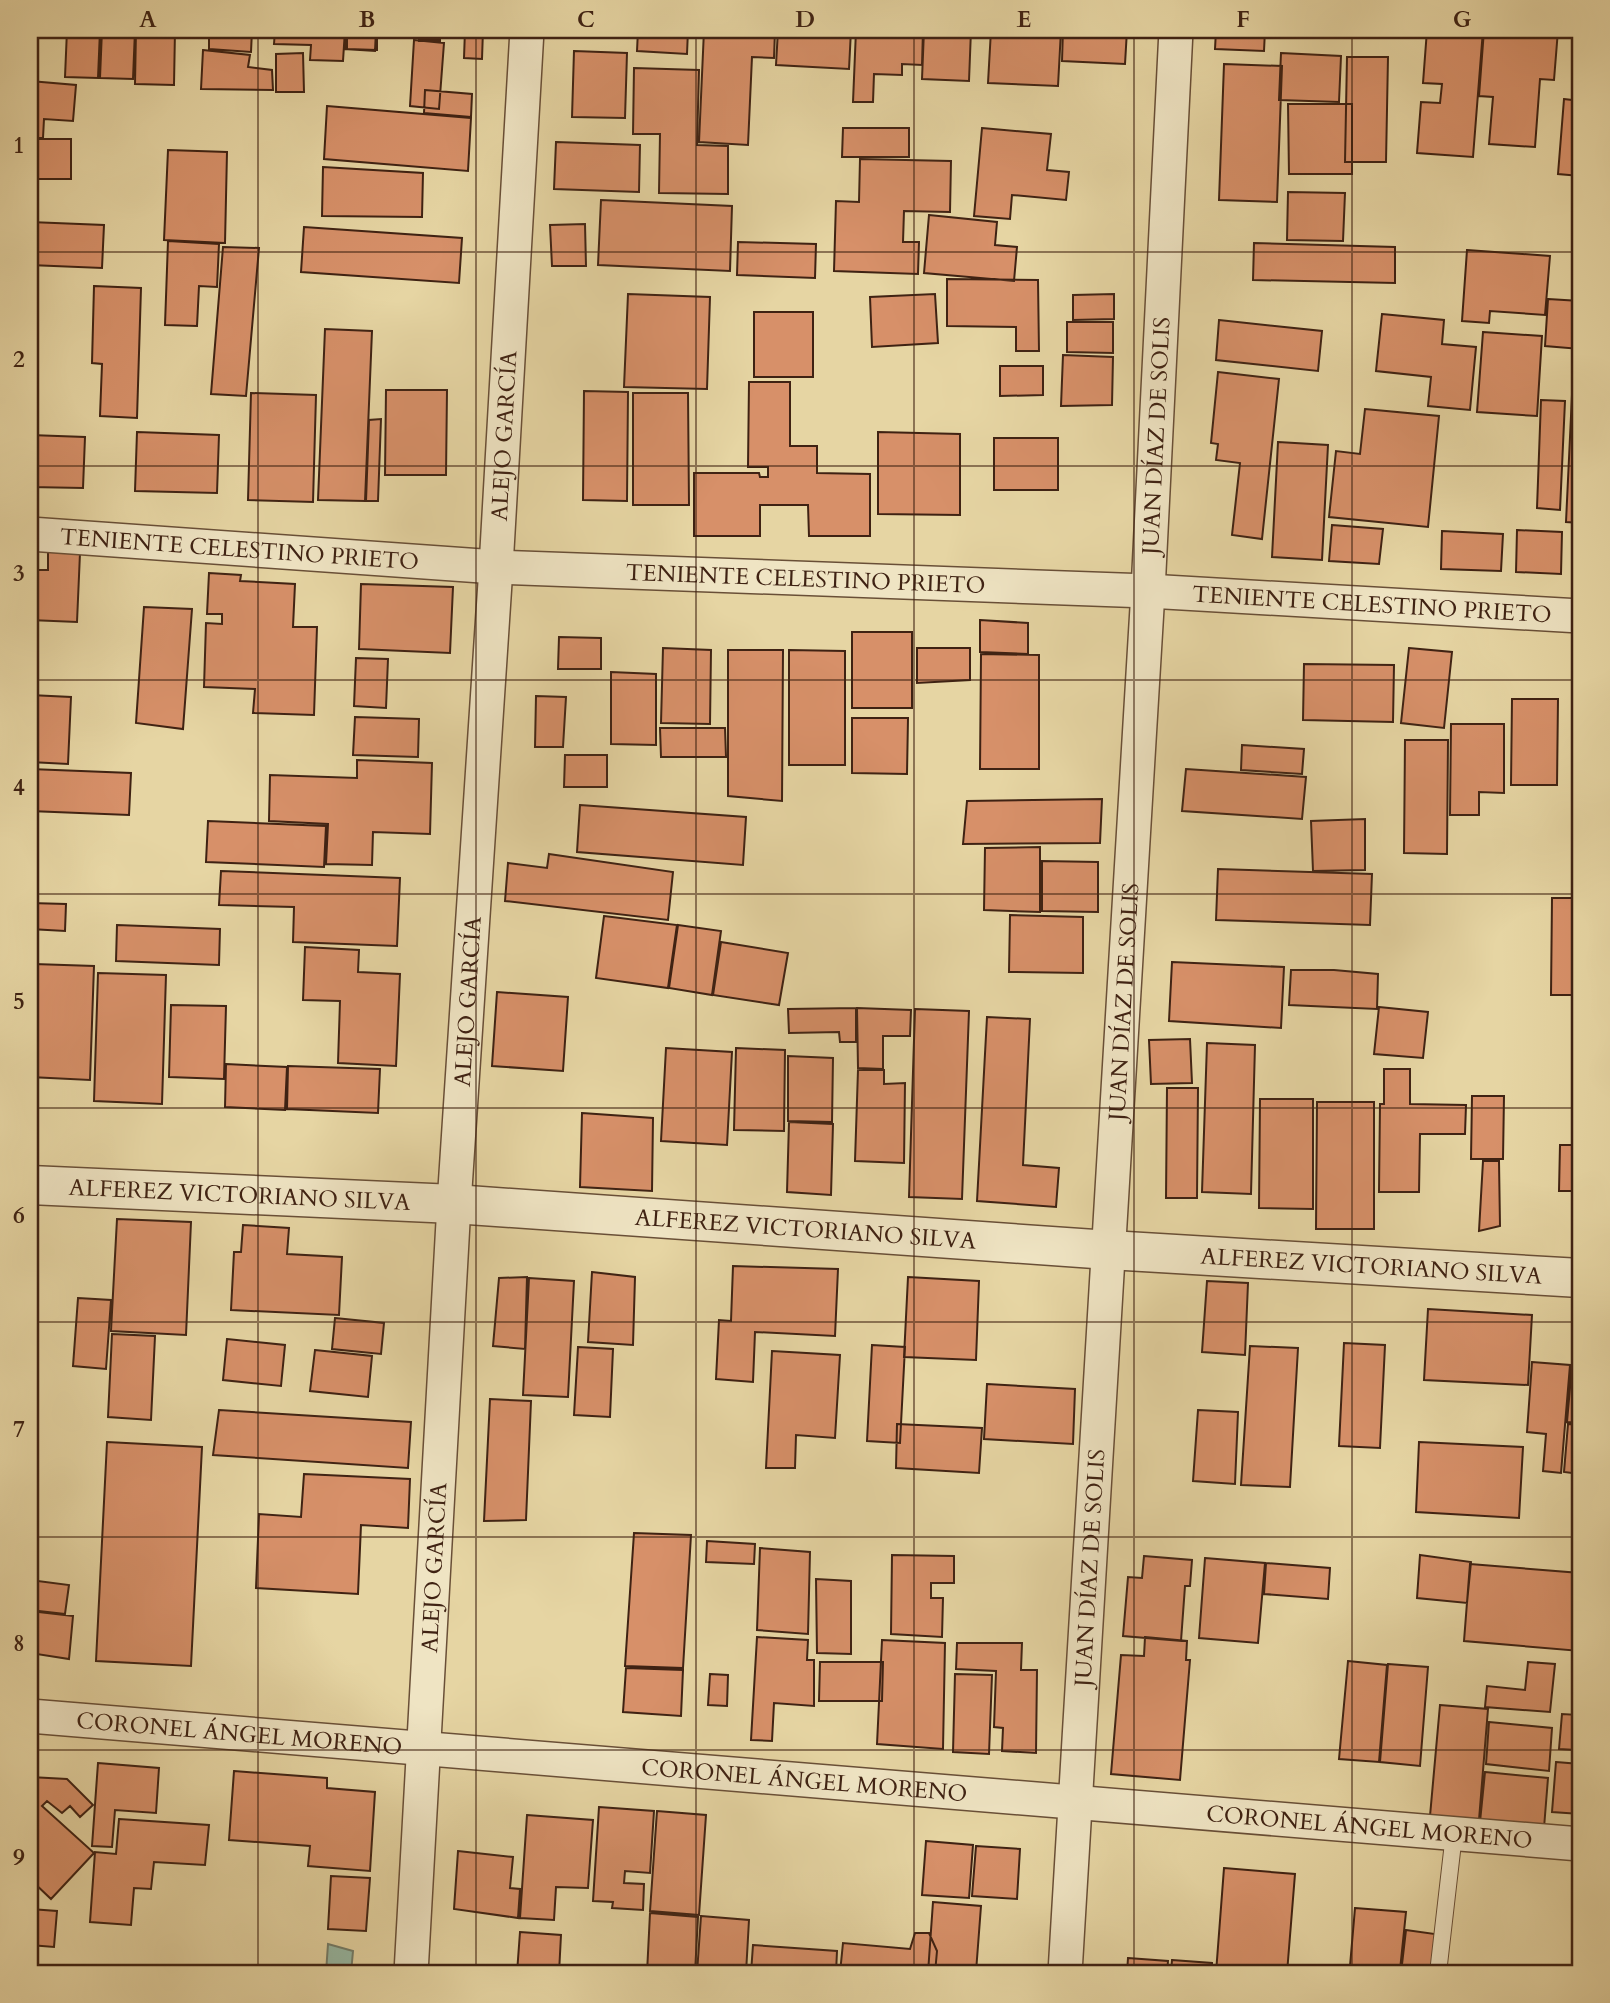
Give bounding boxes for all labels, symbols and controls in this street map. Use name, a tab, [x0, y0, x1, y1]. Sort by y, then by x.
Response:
text: A	[139, 4, 157, 35]
text: B	[359, 4, 375, 35]
text: C	[577, 4, 595, 35]
text: D	[795, 4, 815, 35]
text: E	[1017, 4, 1031, 35]
text: F	[1236, 4, 1250, 35]
text: G	[1453, 4, 1472, 35]
text: 1	[13, 130, 25, 161]
street label: JUAN DÍAZ DE SOLIS	[1135, 316, 1178, 558]
text: 2	[13, 344, 25, 375]
street label: ALEJO GARCÍA	[484, 349, 525, 522]
street label: TENIENTE CELESTINO PRIETO	[59, 521, 420, 578]
street label: TENIENTE CELESTINO PRIETO	[625, 557, 986, 601]
text: 3	[13, 558, 25, 589]
street label: TENIENTE CELESTINO PRIETO	[1191, 579, 1553, 630]
text: 4	[13, 772, 25, 803]
street label: JUAN DÍAZ DE SOLIS	[1101, 882, 1146, 1125]
street label: ALEJO GARCÍA	[447, 915, 489, 1088]
text: 5	[13, 986, 25, 1017]
street label: ALFEREZ VICTORIANO SILVA	[68, 1172, 412, 1218]
text: 6	[13, 1200, 25, 1231]
street label: ALFEREZ VICTORIANO SILVA	[634, 1202, 978, 1257]
street label: ALFEREZ VICTORIANO SILVA	[1200, 1240, 1544, 1292]
text: 7	[13, 1414, 25, 1445]
street label: JUAN DÍAZ DE SOLIS	[1067, 1448, 1112, 1691]
street label: ALEJO GARCÍA	[414, 1481, 454, 1654]
text: 8	[13, 1628, 25, 1659]
street label: CORONEL ÁNGEL MORENO	[75, 1705, 403, 1763]
street label: CORONEL ÁNGEL MORENO	[640, 1752, 969, 1809]
street label: CORONEL ÁNGEL MORENO	[1205, 1798, 1534, 1856]
text: 9	[13, 1842, 25, 1873]

